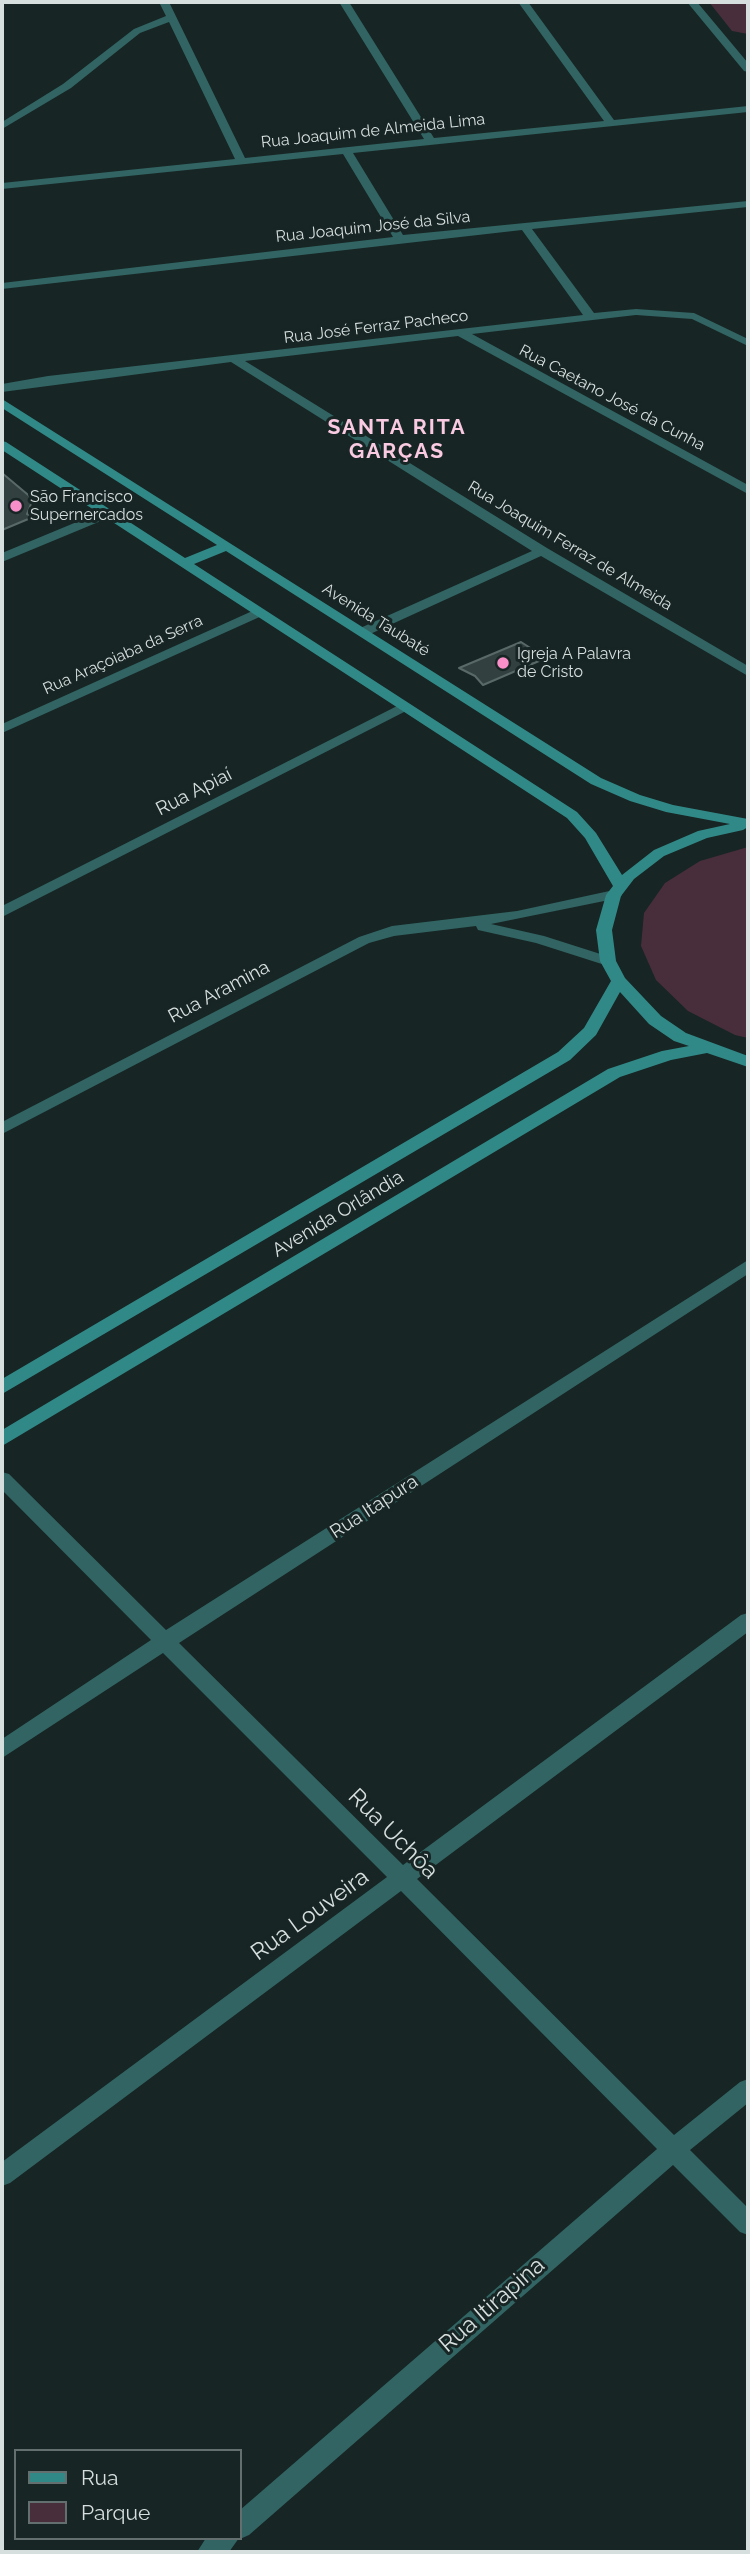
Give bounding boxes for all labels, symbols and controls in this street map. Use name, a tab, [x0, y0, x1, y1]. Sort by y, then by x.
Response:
street label: Rua Joaquim de Almeida Lima	[260, 110, 486, 152]
street label: Rua Joaquim José da Silva	[275, 207, 471, 247]
street label: Rua José Ferraz Pacheco	[283, 306, 469, 348]
street label: Rua Caetano José da Cunha	[516, 341, 708, 455]
district label: SANTA RITA GARÇAS	[329, 415, 465, 465]
street label: Rua Joaquim Ferraz de Almeida	[464, 477, 676, 615]
place label: São Francisco Supernercados	[30, 487, 143, 525]
marker: São Francisco Supernercados	[8, 498, 24, 514]
street label: Avenida Taubaté	[319, 579, 433, 661]
street label: Rua Araçoiaba da Serra	[40, 611, 206, 699]
place label: Igreja A Palavra de Cristo	[517, 644, 631, 682]
marker: Igreja A Palavra de Cristo	[495, 655, 511, 671]
street label: Rua Apiaí	[152, 763, 236, 821]
street label: Rua Aramina	[164, 956, 274, 1028]
street label: Avenida Orlândia	[268, 1166, 408, 1262]
street label: Rua Itapura	[326, 1470, 422, 1544]
street label: Rua Uchôa	[342, 1783, 444, 1885]
street label: Rua Louveira	[246, 1863, 374, 1967]
street label: Rua Itirapina	[434, 2252, 550, 2358]
legend	[14, 2449, 242, 2540]
text: Rua	[81, 2465, 118, 2490]
text: Parque	[81, 2500, 150, 2525]

